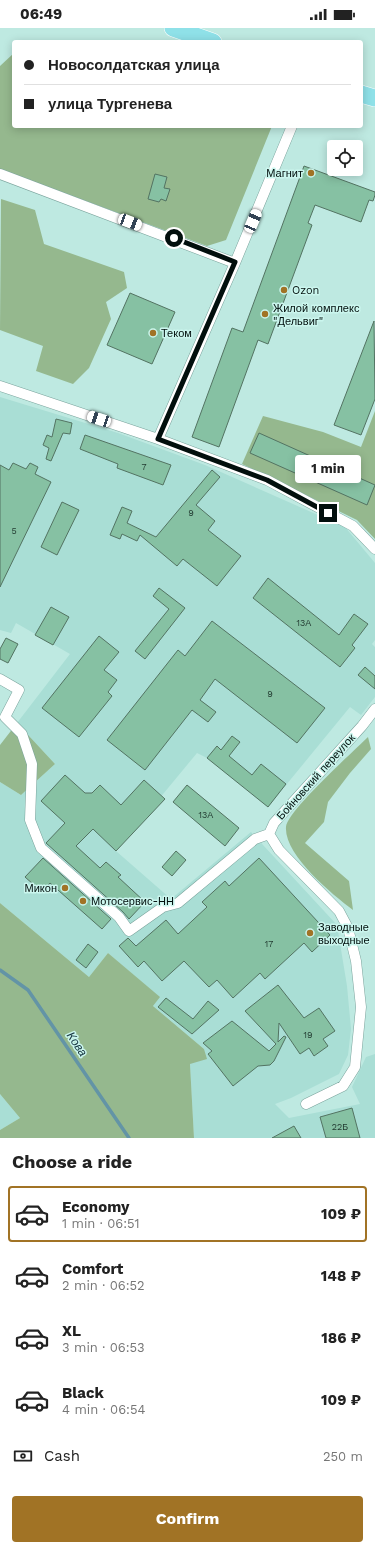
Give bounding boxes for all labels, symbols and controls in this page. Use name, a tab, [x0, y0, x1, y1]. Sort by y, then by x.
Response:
text: 06:49	[20, 5, 62, 23]
text: Новосолдатская улица	[48, 56, 220, 74]
text: улица Тургенева	[48, 95, 172, 113]
map controls	[327, 140, 363, 176]
button: locate	[327, 140, 363, 176]
place label: Магнит	[266, 167, 303, 180]
marker: Магнит	[306, 168, 316, 178]
car	[243, 208, 263, 234]
car	[117, 212, 143, 232]
route start	[165, 229, 183, 247]
place label: Ozon	[292, 284, 319, 297]
marker: Ozon	[279, 285, 289, 295]
place label: Жилой комплекс "Дельвиг"	[273, 302, 360, 328]
marker: Жилой комплекс "Дельвиг"	[260, 309, 270, 319]
place label: Теком	[161, 327, 192, 340]
marker: Теком	[148, 328, 158, 338]
car	[86, 410, 112, 428]
callout: 1 min	[295, 455, 361, 483]
text: 1 min	[311, 461, 345, 476]
house number: 7	[141, 462, 147, 472]
route end	[319, 504, 337, 522]
house number: 9	[188, 508, 194, 518]
house number: 5	[11, 526, 17, 536]
house number: 13А	[297, 618, 311, 628]
house number: 9	[267, 689, 273, 699]
street label: Бойновский переулок	[274, 731, 358, 822]
house number: 13А	[199, 810, 213, 820]
place label: Микон	[25, 882, 57, 895]
marker: Микон	[60, 883, 70, 893]
place label: Мотосервис-НН	[91, 895, 174, 908]
marker: Мотосервис-НН	[78, 896, 88, 906]
place label: Заводные выходные	[318, 921, 370, 947]
marker: Заводные выходные	[305, 928, 315, 938]
house number: 17	[265, 939, 273, 949]
water label: Кова	[64, 1029, 90, 1059]
house number: 19	[303, 1030, 313, 1040]
house number: 22Б	[332, 1122, 348, 1132]
text: Choose a ride	[12, 1151, 132, 1172]
icon: car	[14, 1196, 50, 1232]
text: Economy	[62, 1198, 129, 1216]
text: 109 ₽	[321, 1205, 361, 1223]
text: 1 min · 06:51	[62, 1216, 140, 1231]
icon: car	[14, 1258, 50, 1294]
text: Comfort	[62, 1260, 123, 1278]
text: 148 ₽	[321, 1267, 361, 1285]
text: 2 min · 06:52	[62, 1278, 145, 1293]
icon: car	[14, 1320, 50, 1356]
text: XL	[62, 1322, 81, 1340]
text: 186 ₽	[321, 1329, 361, 1347]
text: 3 min · 06:53	[62, 1340, 145, 1355]
icon: car	[14, 1382, 50, 1418]
text: Black	[62, 1384, 104, 1402]
text: 109 ₽	[321, 1391, 361, 1409]
text: 4 min · 06:54	[62, 1402, 145, 1417]
icon: cash	[12, 1445, 34, 1467]
text: Cash	[44, 1447, 80, 1465]
text: 250 m	[323, 1449, 363, 1464]
button: Confirm	[12, 1496, 363, 1542]

